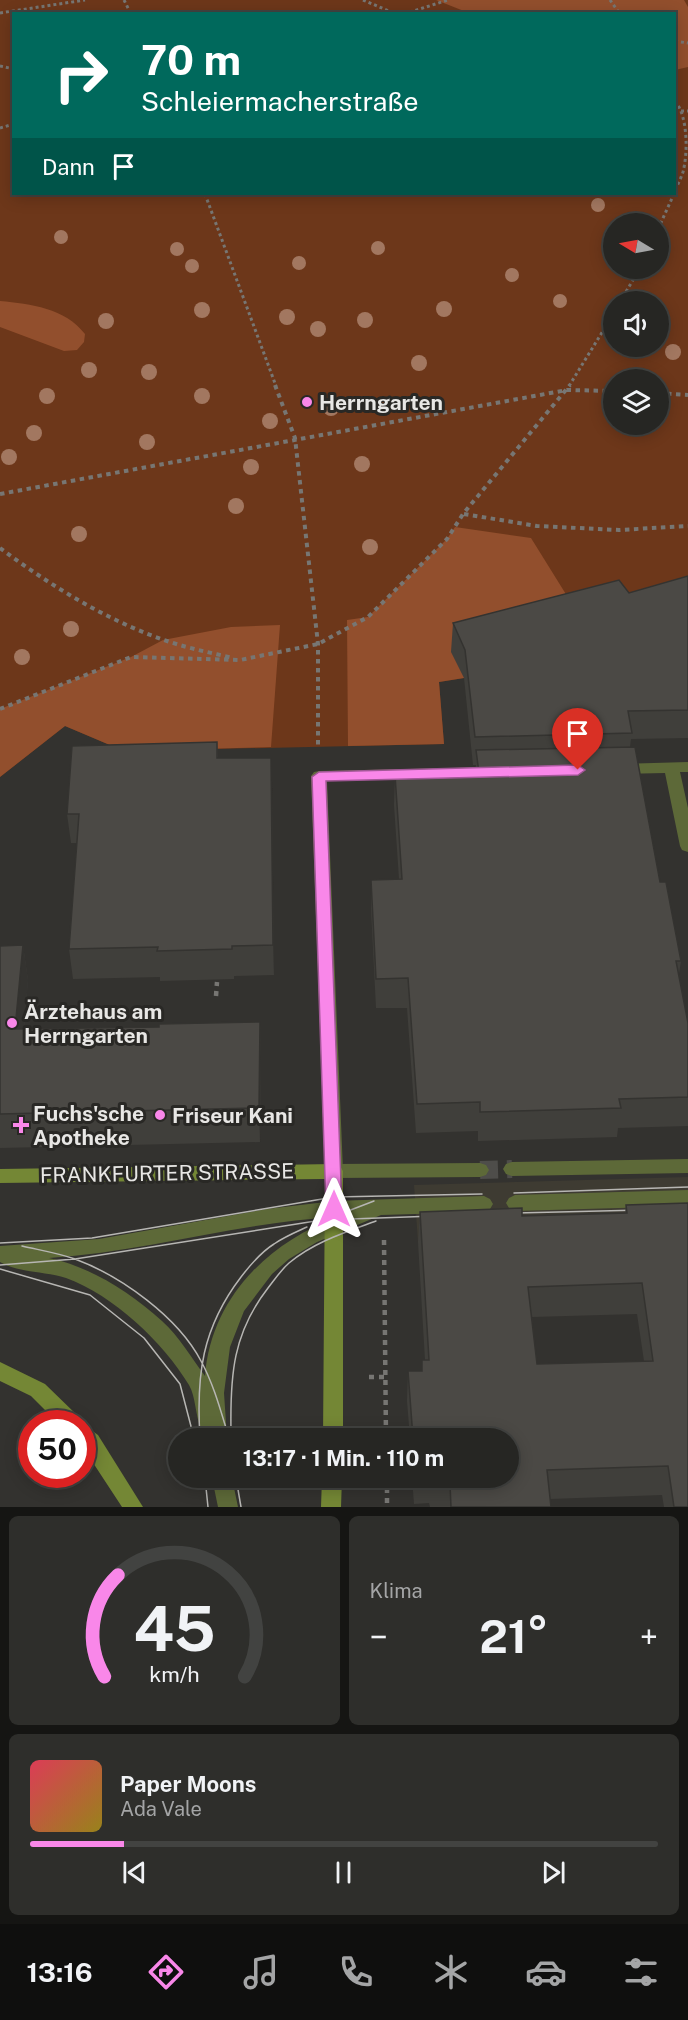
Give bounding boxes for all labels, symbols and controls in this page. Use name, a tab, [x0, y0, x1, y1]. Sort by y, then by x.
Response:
text: 70 m	[141, 35, 241, 84]
icon: right	[42, 36, 120, 114]
text: Schleiermacherstraße	[141, 85, 419, 117]
icon: arrive	[107, 150, 140, 183]
text: Dann	[42, 154, 95, 180]
north arrow	[603, 213, 669, 279]
map controls	[603, 213, 669, 435]
button: sound	[603, 291, 669, 357]
button: layers	[603, 369, 669, 435]
place label: Herrngarten	[319, 390, 443, 415]
marker: Herrngarten	[300, 395, 314, 409]
pin	[552, 708, 603, 770]
icon: arrive	[561, 717, 594, 750]
place label: Ärztehaus am Herrngarten	[24, 999, 162, 1048]
marker: Ärztehaus am Herrngarten	[5, 1016, 19, 1030]
place label: Fuchs'sche Apotheke	[33, 1101, 144, 1150]
place label: Friseur Kani	[172, 1103, 293, 1128]
marker: Friseur Kani	[153, 1108, 167, 1122]
marker: Fuchs'sche Apotheke	[14, 1118, 28, 1132]
street label: FRANKFURTER STRASSE	[40, 1158, 294, 1188]
position arrow	[302, 1177, 366, 1241]
speed limit sign: 50	[18, 1410, 96, 1488]
text: 13:17 · 1 Min. · 110 m	[243, 1445, 444, 1471]
text: Klima	[370, 1579, 423, 1603]
text: 45	[133, 1592, 215, 1665]
text: 21°	[479, 1610, 548, 1663]
text: −	[370, 1618, 388, 1656]
text: +	[640, 1618, 658, 1656]
text: km/h	[149, 1663, 199, 1688]
text: Paper Moons	[120, 1771, 256, 1797]
text: Ada Vale	[120, 1797, 202, 1821]
icon: previous	[118, 1856, 151, 1889]
icon: pause	[327, 1856, 360, 1889]
icon: next	[537, 1856, 570, 1889]
icon: directions	[145, 1951, 187, 1993]
icon: music	[240, 1951, 282, 1993]
icon: phone	[335, 1951, 377, 1993]
icon: climate	[430, 1951, 472, 1993]
icon: car	[525, 1951, 567, 1993]
icon: filters	[620, 1951, 662, 1993]
text: 13:16	[26, 1956, 93, 1988]

